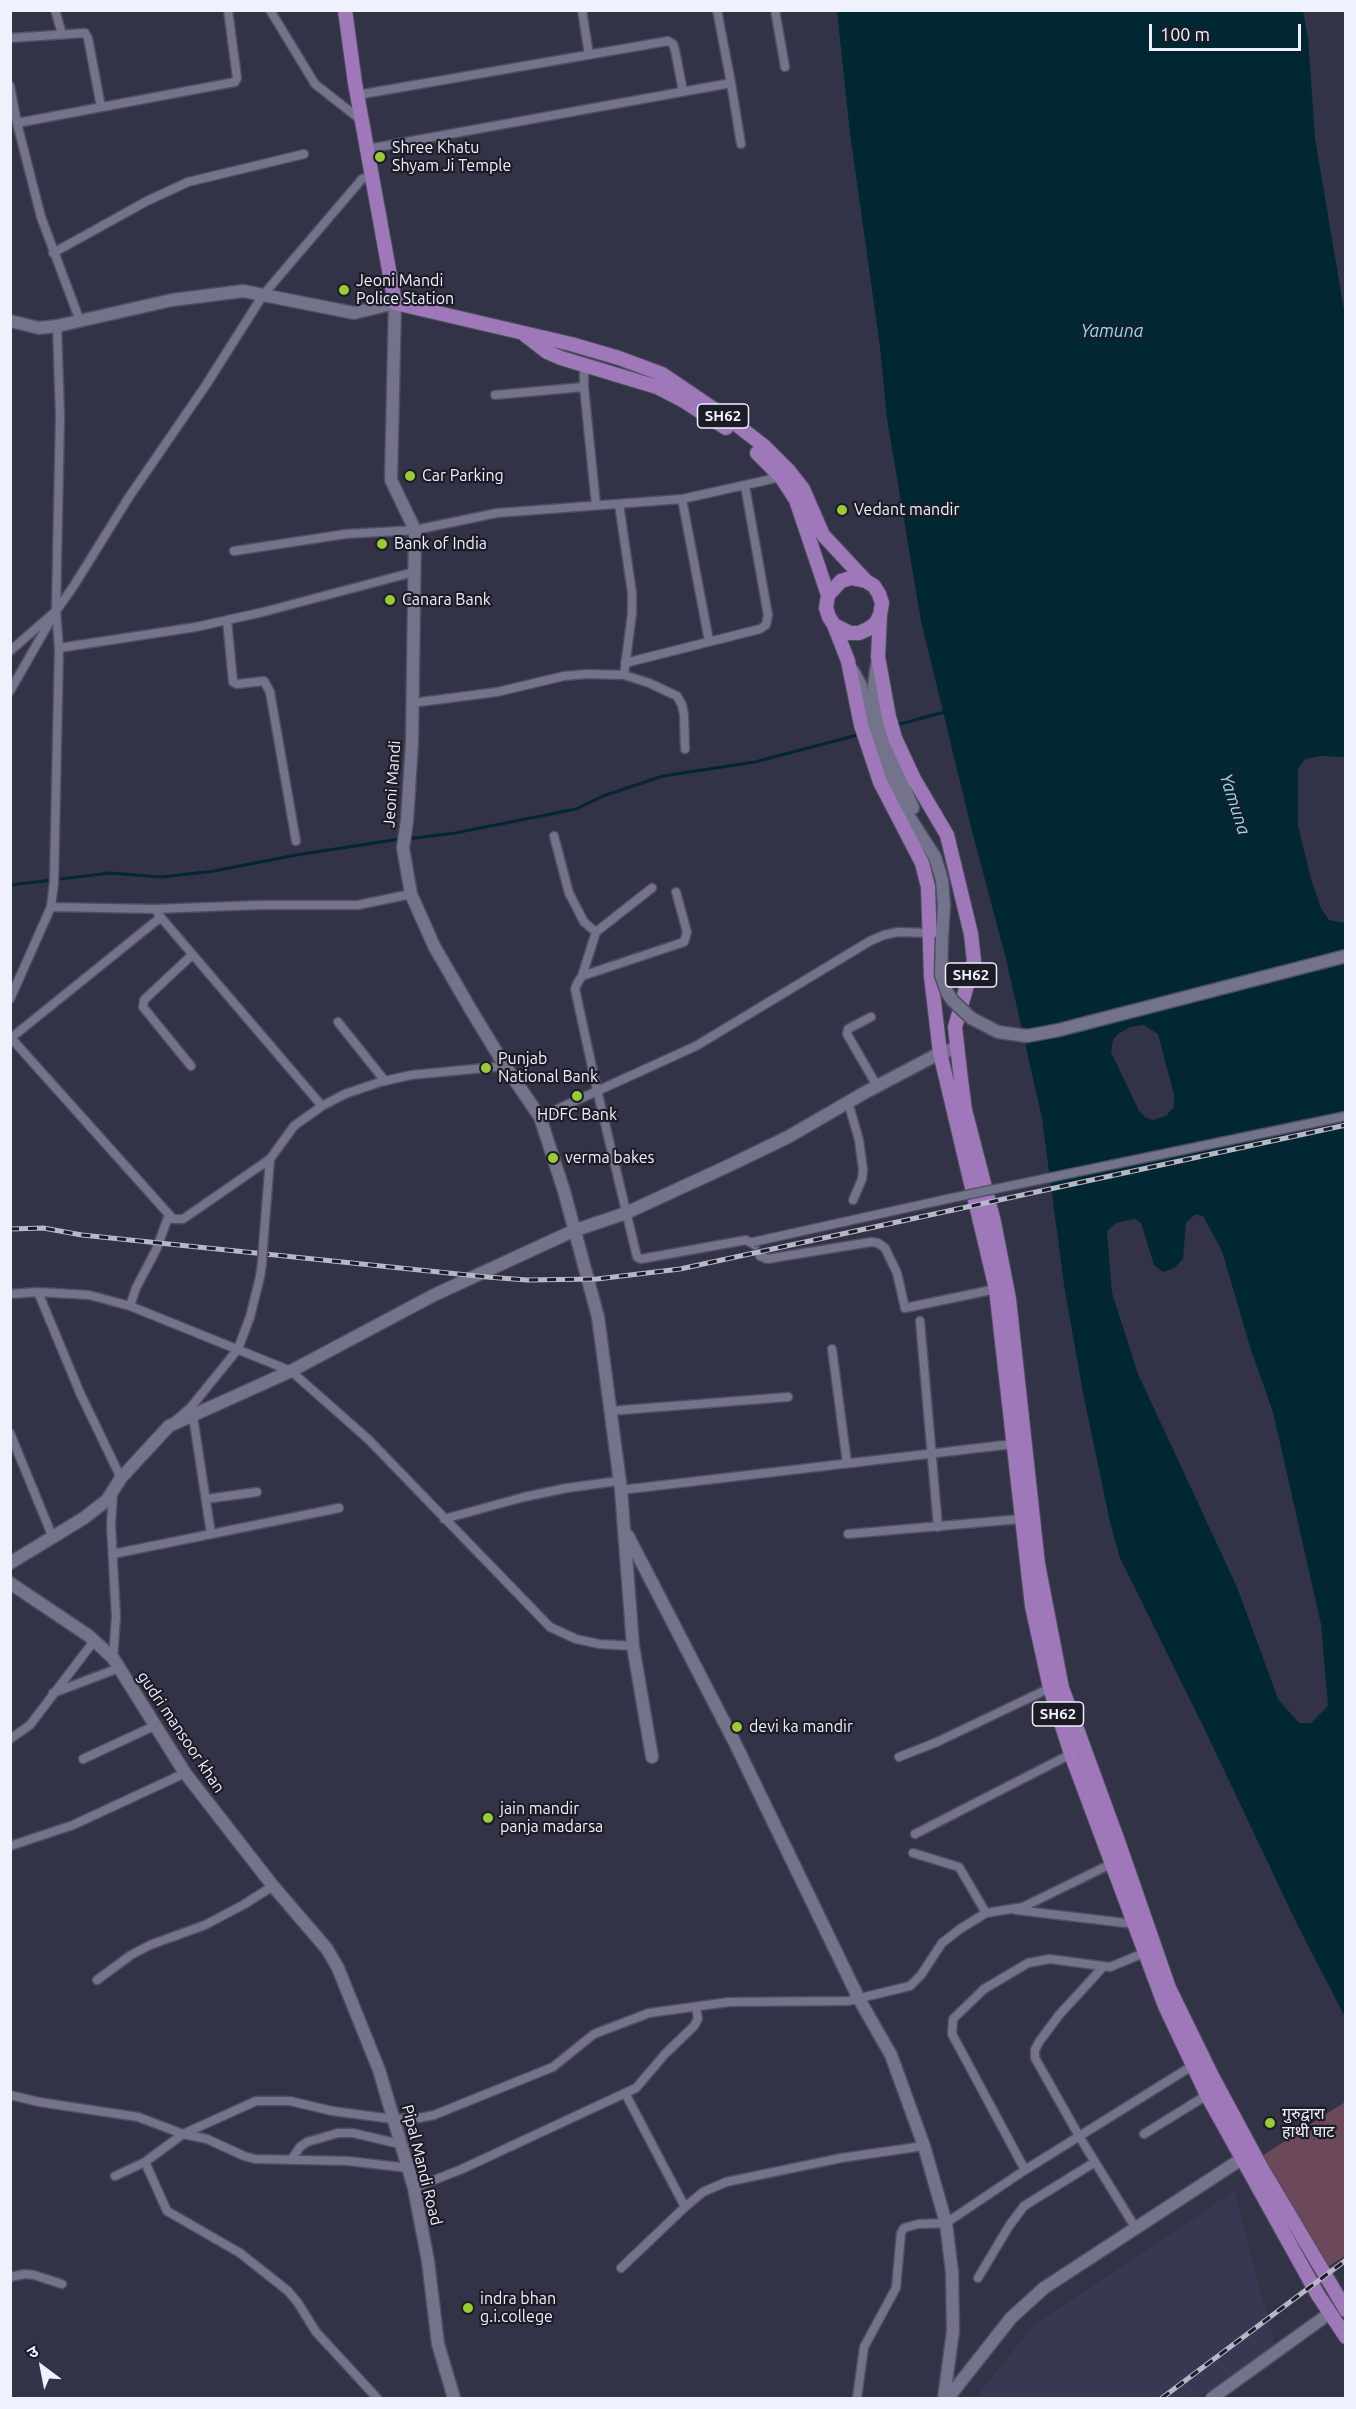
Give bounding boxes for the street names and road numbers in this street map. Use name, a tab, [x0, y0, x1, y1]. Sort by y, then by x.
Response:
road number: SH62	[698, 404, 748, 428]
street label: Jeoni Mandi	[379, 740, 405, 828]
road number: SH62	[946, 963, 996, 987]
street label: gudri mansoor khan	[133, 1668, 229, 1796]
road number: SH62	[1032, 1702, 1084, 1726]
street label: Pipal Mandi Road	[398, 2103, 446, 2227]

